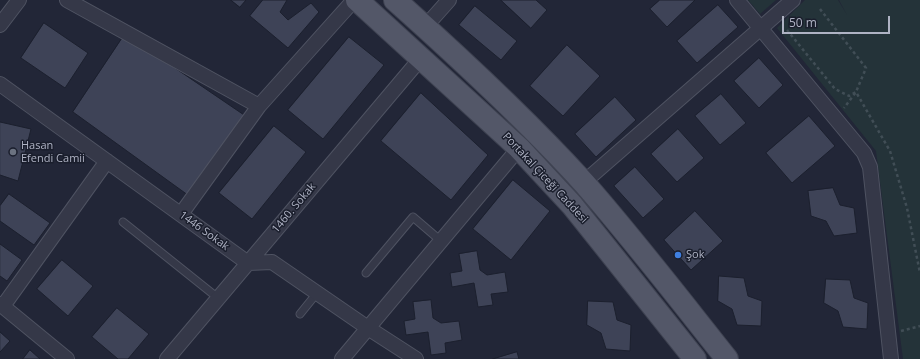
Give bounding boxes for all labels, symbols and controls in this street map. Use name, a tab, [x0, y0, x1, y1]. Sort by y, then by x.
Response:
scale bar	[784, 8, 892, 34]
text: 50 m	[789, 14, 817, 31]
street label: Portakal Çiceği Caddesi	[500, 130, 590, 226]
place label: Hasan Efendi Camii	[21, 139, 85, 165]
marker: Hasan Efendi Camii	[8, 147, 18, 157]
street label: 1460. Sokak	[269, 180, 319, 236]
street label: 1446 Sokak	[177, 209, 231, 253]
place label: Şok	[686, 248, 704, 262]
marker: Şok	[673, 250, 683, 260]

